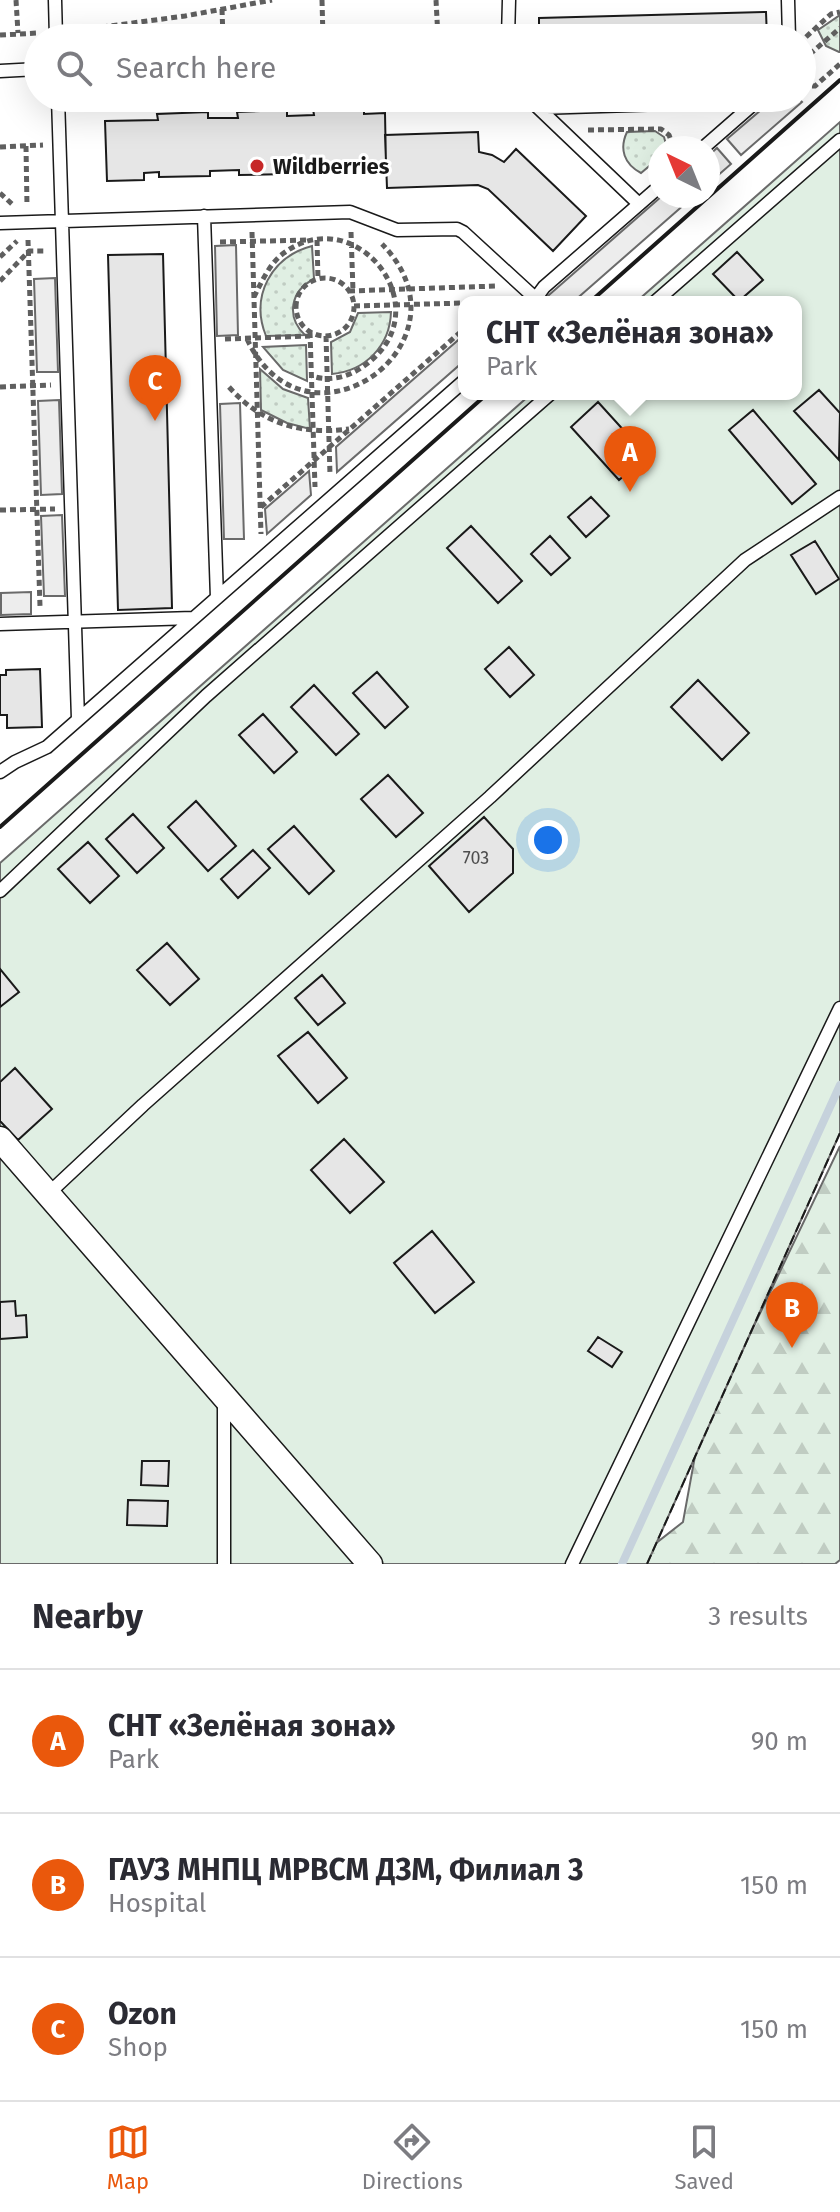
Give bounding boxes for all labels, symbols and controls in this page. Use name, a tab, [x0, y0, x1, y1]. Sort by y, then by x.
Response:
search box	[24, 24, 816, 112]
icon: search	[52, 46, 96, 90]
text: Search here	[116, 50, 276, 86]
north arrow	[648, 136, 720, 208]
place label: Wildberries	[273, 153, 390, 180]
marker: Wildberries	[248, 157, 266, 175]
popup	[458, 296, 802, 400]
text: СНТ «Зелёная зона»	[486, 315, 774, 351]
text: Park	[486, 351, 537, 382]
pin: C	[129, 355, 181, 421]
pin: A	[604, 426, 656, 492]
your location	[528, 820, 568, 860]
house number: 703	[463, 847, 489, 869]
pin: B	[766, 1282, 818, 1348]
text: Nearby	[32, 1596, 143, 1637]
text: 3 results	[708, 1601, 808, 1632]
text: СНТ «Зелёная зона»	[108, 1708, 396, 1744]
text: A	[50, 1726, 66, 1757]
text: 90 m	[751, 1726, 808, 1757]
text: Park	[108, 1744, 159, 1775]
text: ГАУЗ МНПЦ МРВСМ ДЗМ, Филиал 3	[108, 1852, 584, 1888]
text: B	[50, 1870, 66, 1901]
text: 150 m	[740, 1870, 808, 1901]
text: Hospital	[108, 1888, 207, 1919]
text: Ozon	[108, 1996, 177, 2032]
text: C	[51, 2014, 65, 2045]
text: 150 m	[740, 2014, 808, 2045]
text: Shop	[108, 2032, 168, 2063]
tab: Map	[106, 2120, 150, 2195]
tab: Directions	[362, 2120, 463, 2195]
tab: Saved	[675, 2120, 734, 2195]

